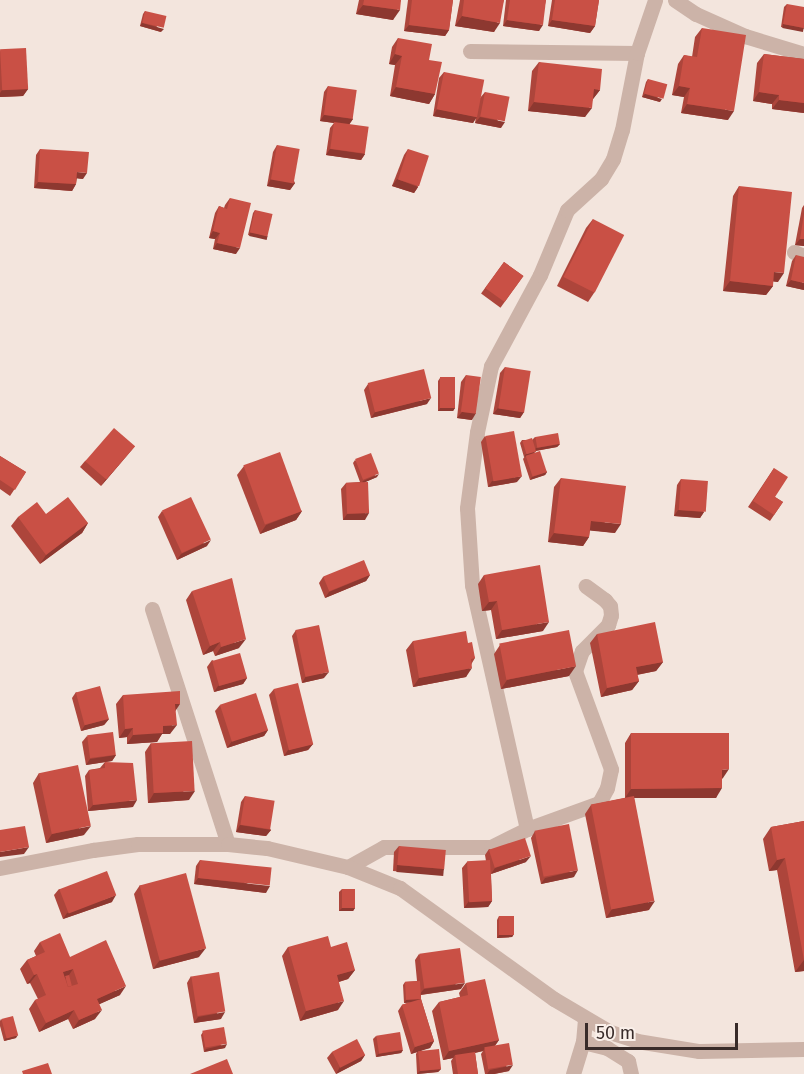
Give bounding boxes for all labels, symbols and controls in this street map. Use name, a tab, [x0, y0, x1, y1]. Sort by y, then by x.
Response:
scale bar	[588, 1011, 741, 1049]
text: 50 m	[596, 1022, 635, 1044]

